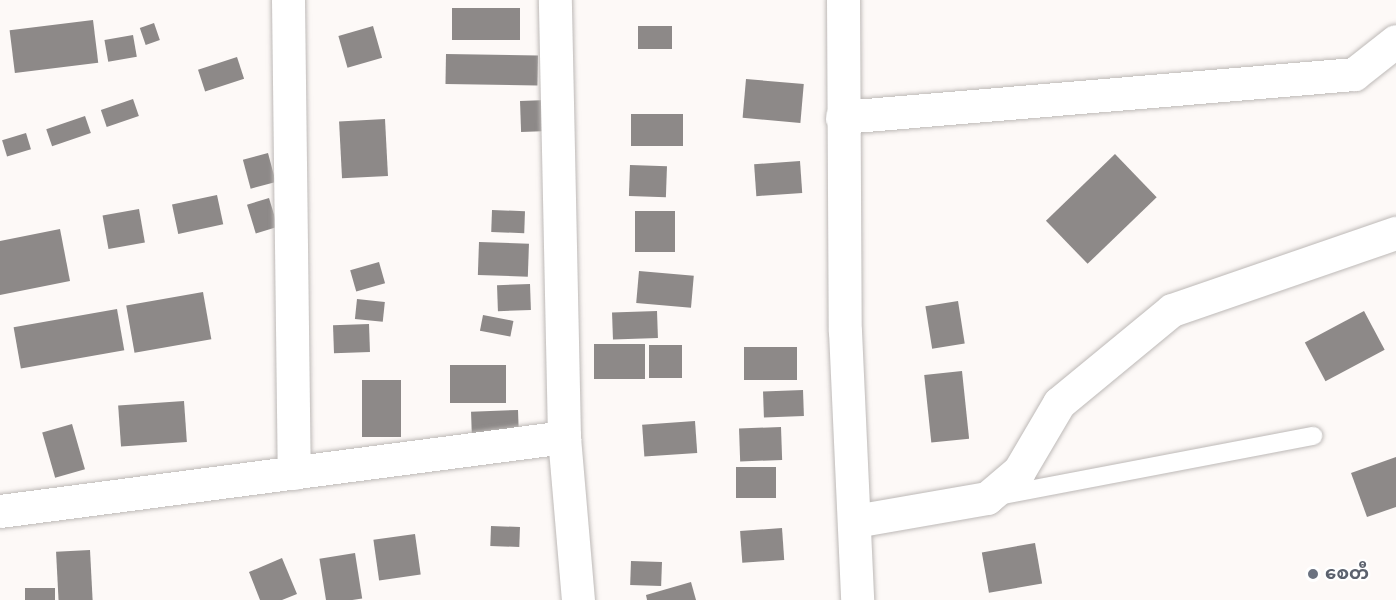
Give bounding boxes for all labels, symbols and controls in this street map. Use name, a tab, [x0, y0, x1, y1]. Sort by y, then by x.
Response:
place label: စေတီ	[1325, 563, 1369, 585]
marker: စေတီ	[1306, 567, 1320, 581]

